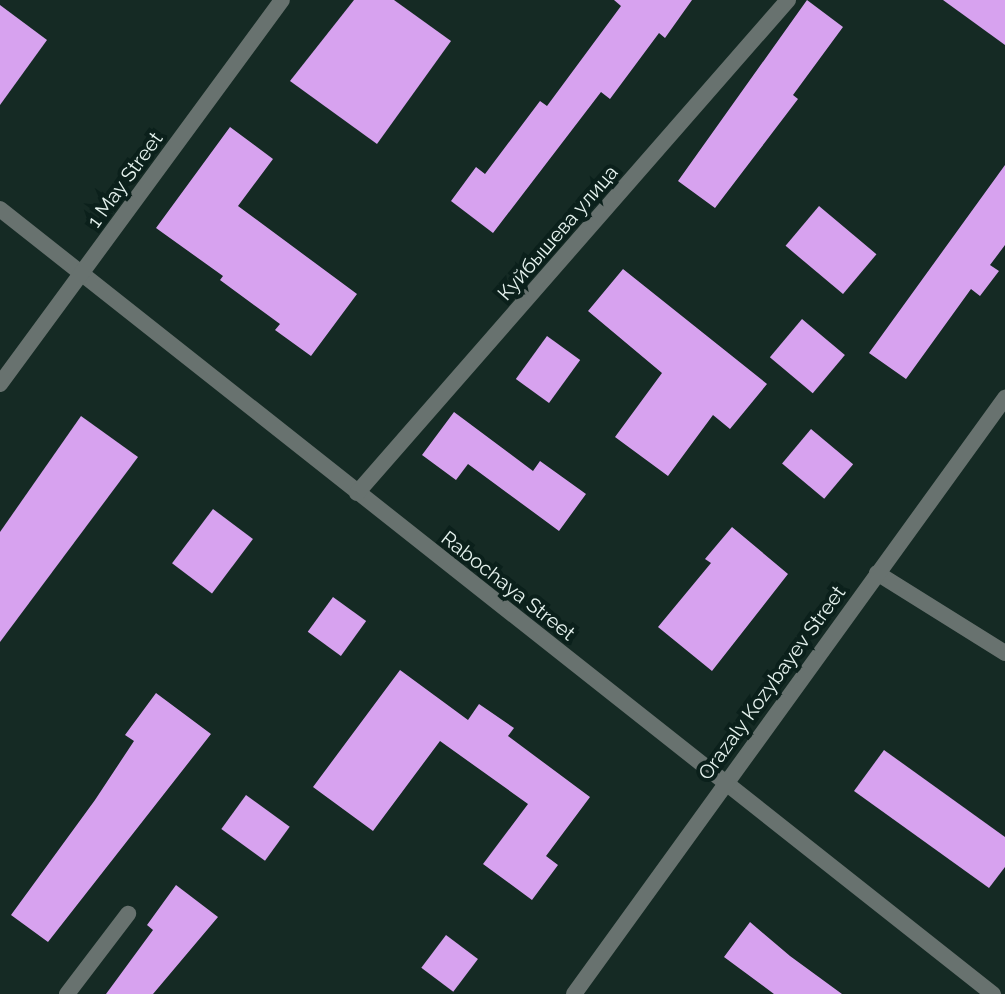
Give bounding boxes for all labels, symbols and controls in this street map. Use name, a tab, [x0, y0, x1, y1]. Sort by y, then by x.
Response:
street label: 1 May Street	[82, 127, 168, 233]
street label: Куйбышева улица	[493, 160, 623, 306]
street label: Rabochaya Street	[436, 526, 580, 646]
street label: Orazaly Kozybayev Street	[693, 581, 851, 785]

